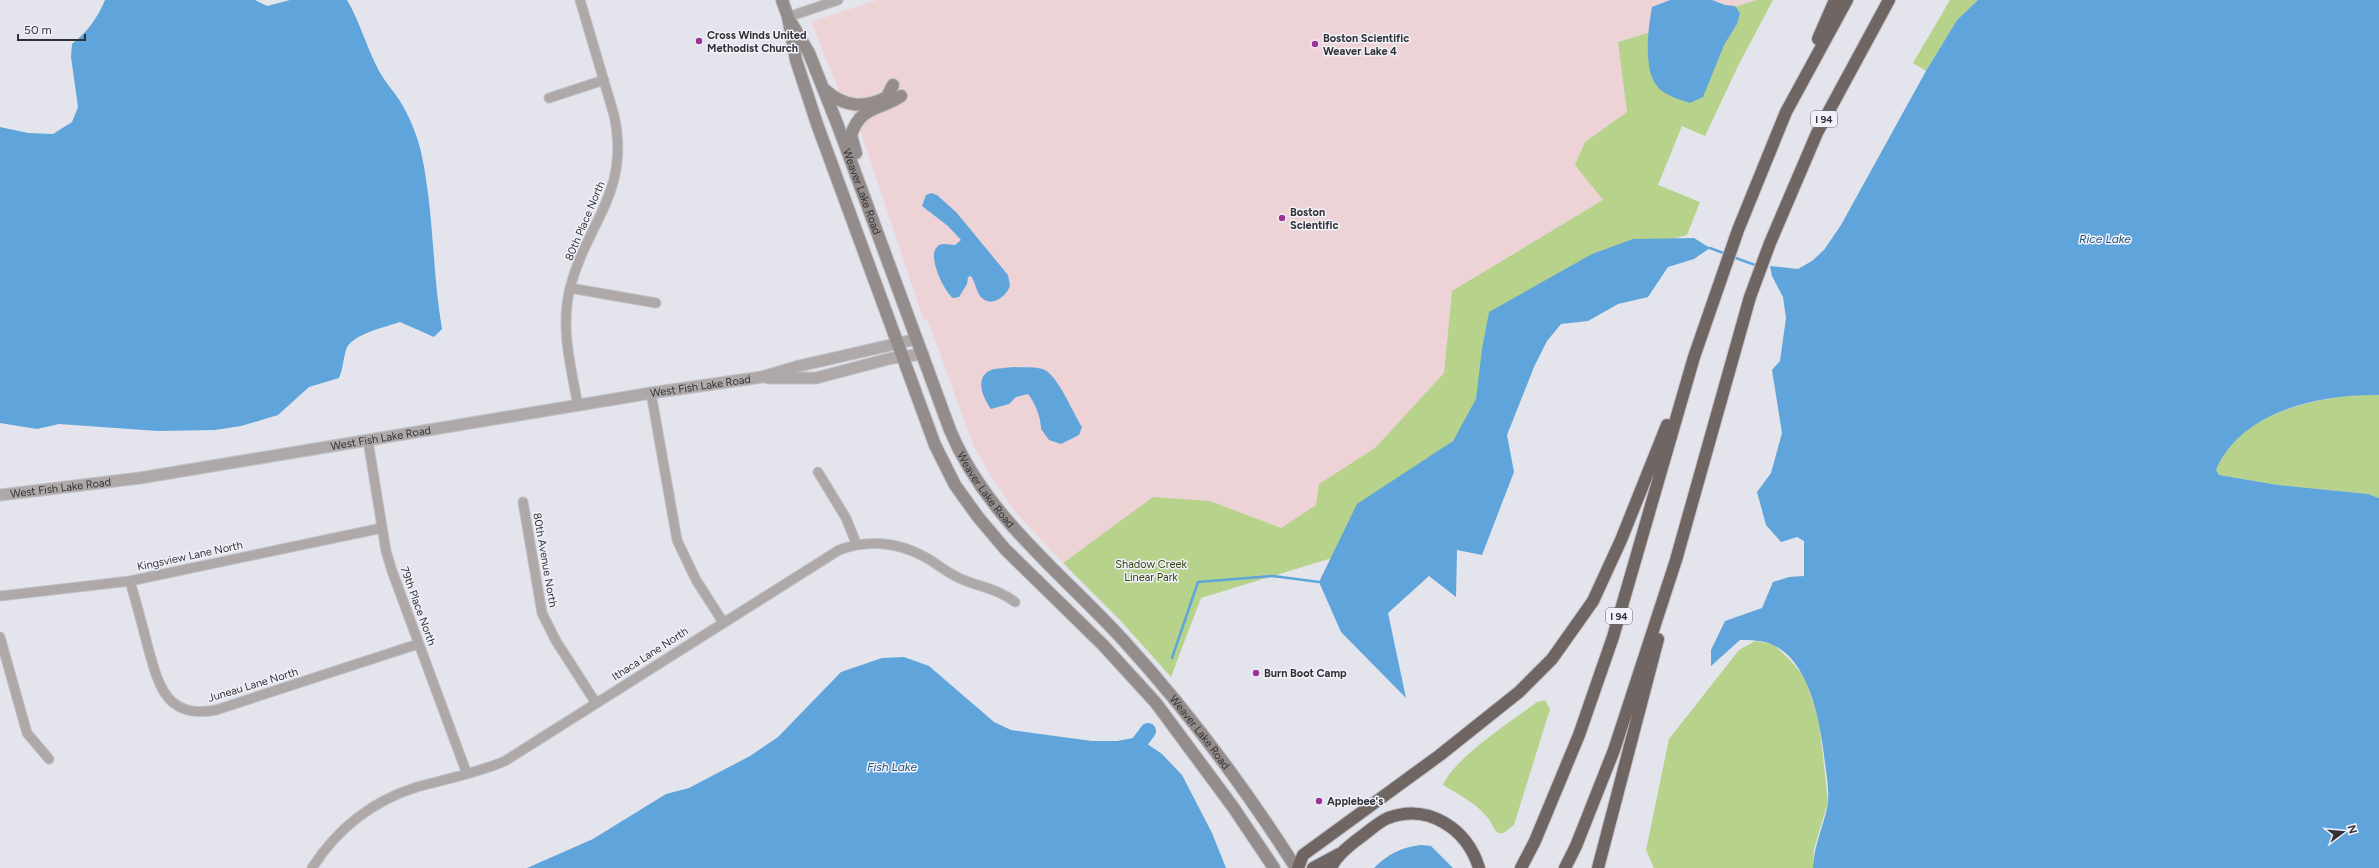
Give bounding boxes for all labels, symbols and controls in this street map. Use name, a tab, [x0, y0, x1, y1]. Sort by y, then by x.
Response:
scale bar	[18, 16, 85, 42]
text: 50 m	[24, 23, 52, 37]
place label: Cross Winds United Methodist Church	[707, 29, 806, 55]
place label: Boston Scientific Weaver Lake 4	[1323, 32, 1409, 58]
marker: Cross Winds United Methodist Church	[694, 36, 704, 46]
marker: Boston Scientific Weaver Lake 4	[1310, 39, 1320, 49]
road number: I 94	[1811, 111, 1837, 127]
street label: Weaver Lake Road	[840, 147, 884, 236]
street label: 80th Place North	[562, 179, 608, 263]
place label: Boston Scientific	[1290, 206, 1338, 232]
marker: Boston Scientific	[1277, 213, 1287, 223]
water label: Rice Lake	[2079, 232, 2131, 246]
street label: West Fish Lake Road	[649, 372, 752, 400]
street label: West Fish Lake Road	[330, 423, 432, 453]
street label: Weaver Lake Road	[955, 449, 1017, 530]
street label: West Fish Lake Road	[9, 475, 112, 500]
street label: 80th Avenue North	[530, 512, 560, 608]
street label: Kingsview Lane North	[136, 538, 244, 574]
park label: Shadow Creek Linear Park	[1115, 558, 1187, 584]
street label: 79th Place North	[398, 565, 438, 647]
road number: I 94	[1606, 608, 1632, 624]
street label: Ithaca Lane North	[609, 625, 691, 683]
street label: Juneau Lane North	[206, 665, 300, 705]
place label: Burn Boot Camp	[1264, 667, 1347, 680]
marker: Burn Boot Camp	[1251, 668, 1261, 678]
street label: Weaver Lake Road	[1167, 692, 1233, 772]
water label: Fish Lake	[867, 760, 918, 774]
place label: Applebee's	[1327, 795, 1383, 808]
marker: Applebee's	[1314, 796, 1324, 806]
north arrow	[2323, 812, 2363, 852]
text: N	[2345, 823, 2360, 835]

